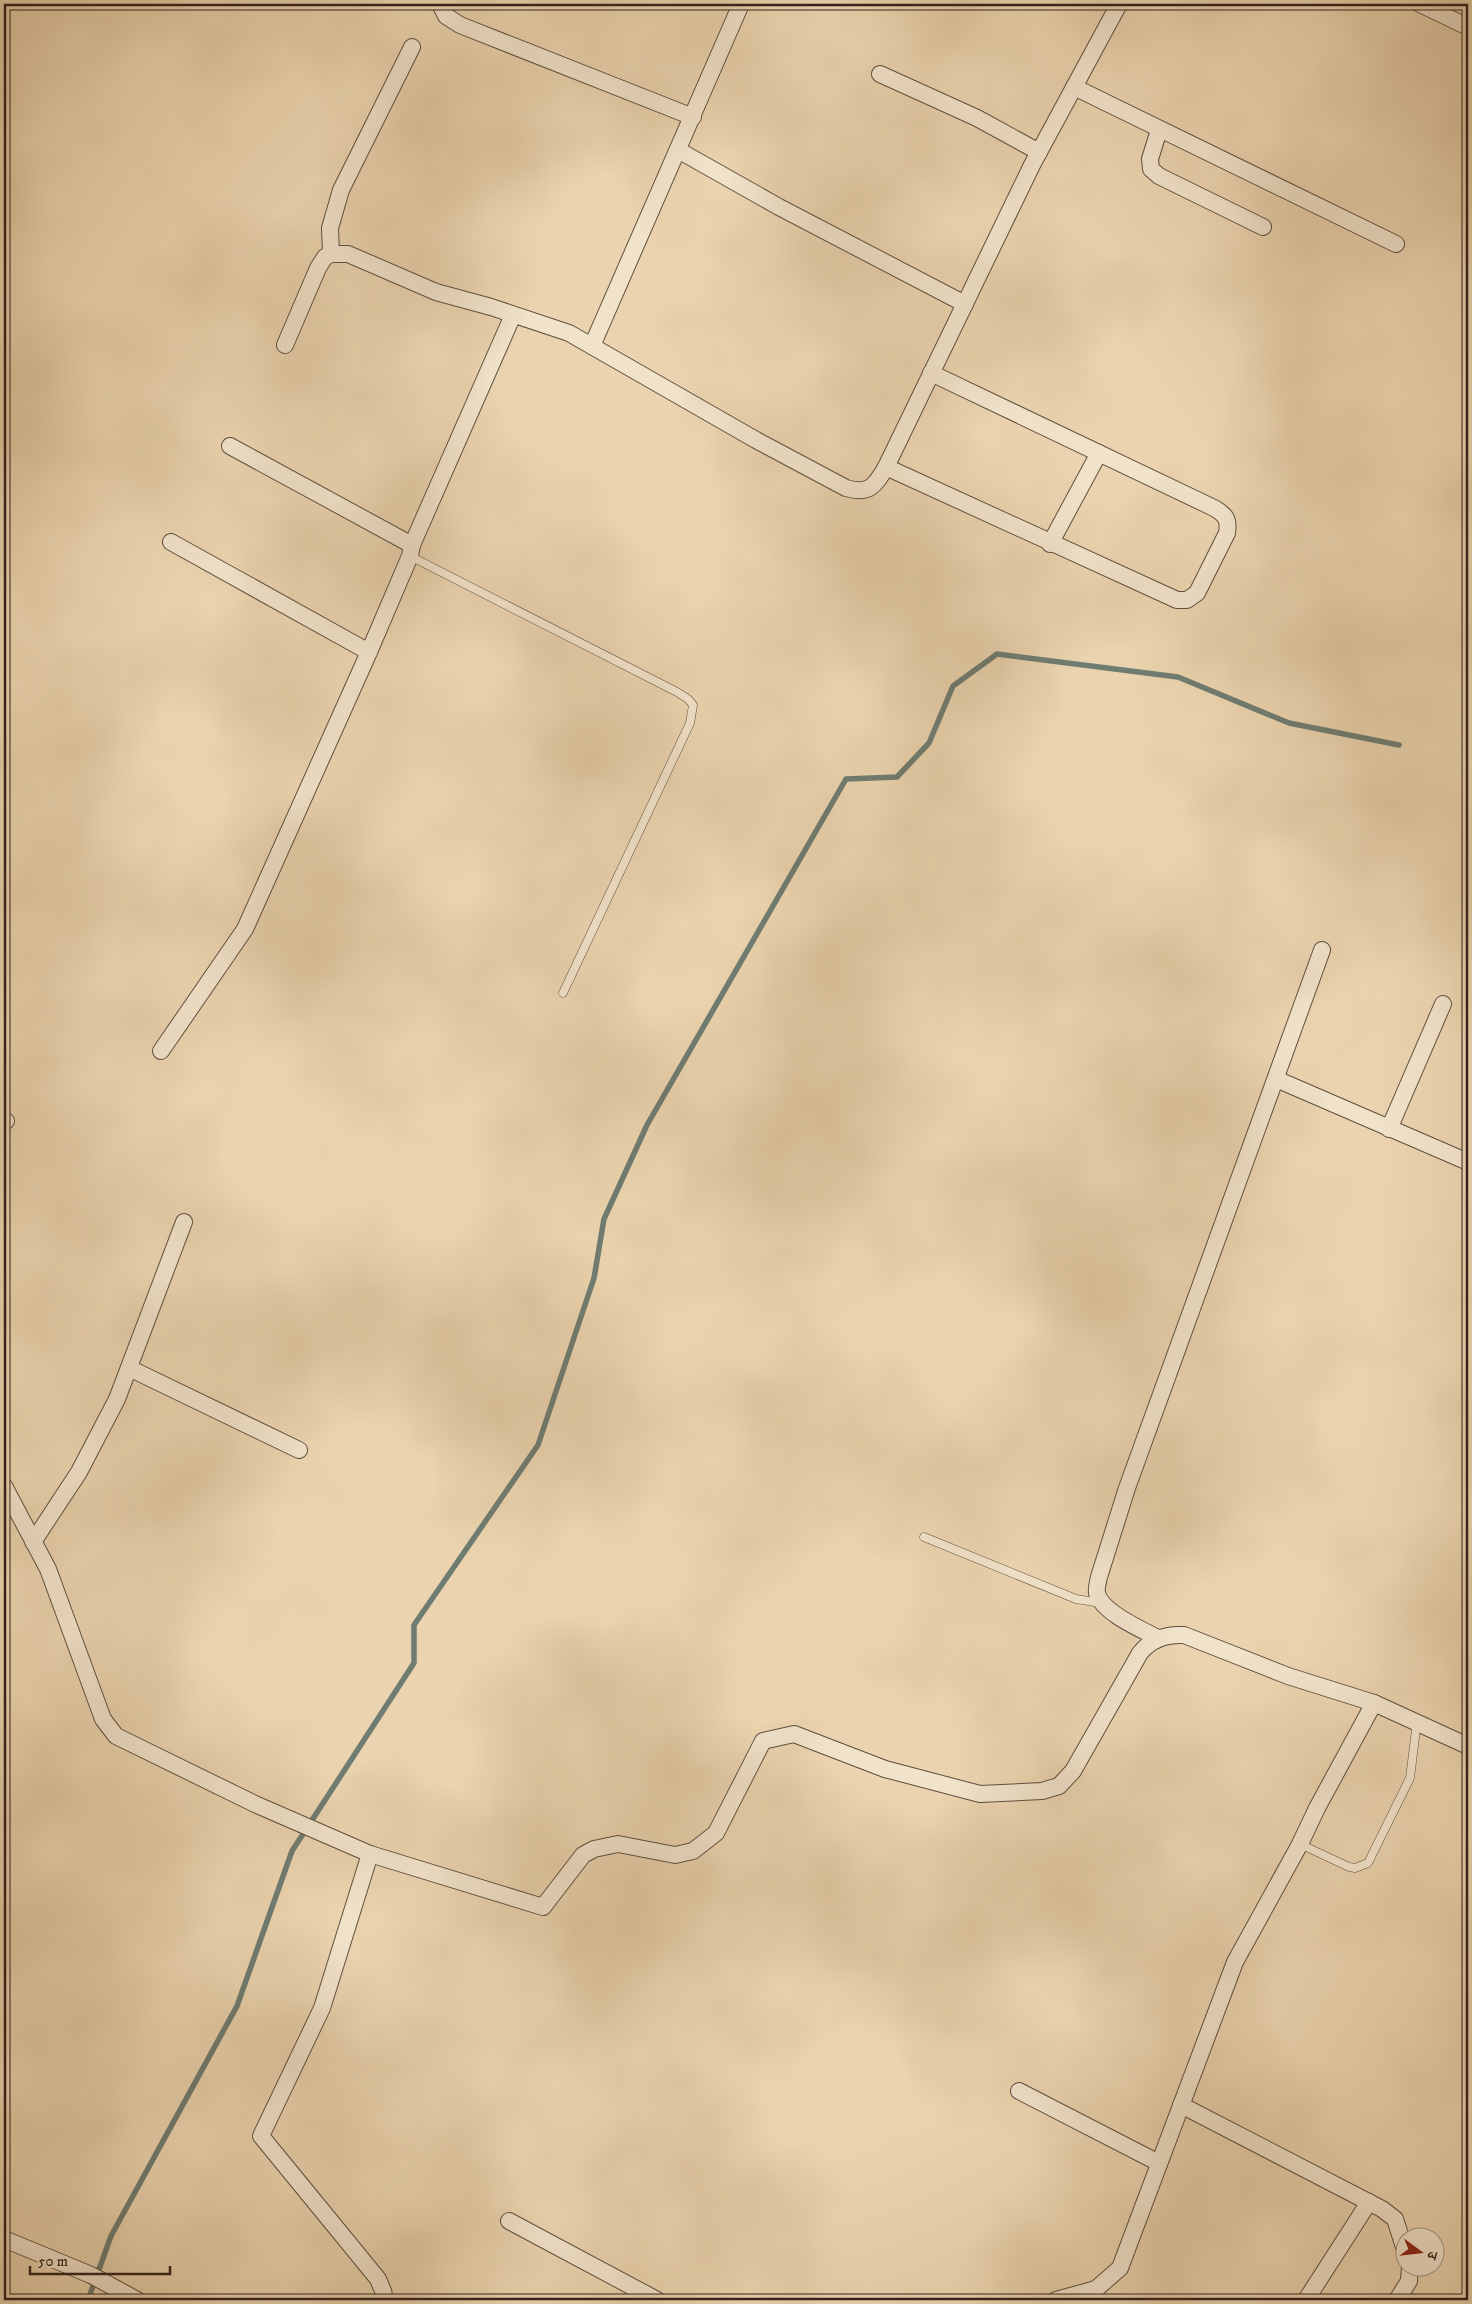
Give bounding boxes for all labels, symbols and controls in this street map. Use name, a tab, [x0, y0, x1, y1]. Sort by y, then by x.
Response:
north arrow	[1394, 2226, 1444, 2276]
scale bar	[30, 2244, 170, 2276]
text: उ	[1422, 2248, 1441, 2262]
text: 50 m	[38, 2252, 68, 2271]

